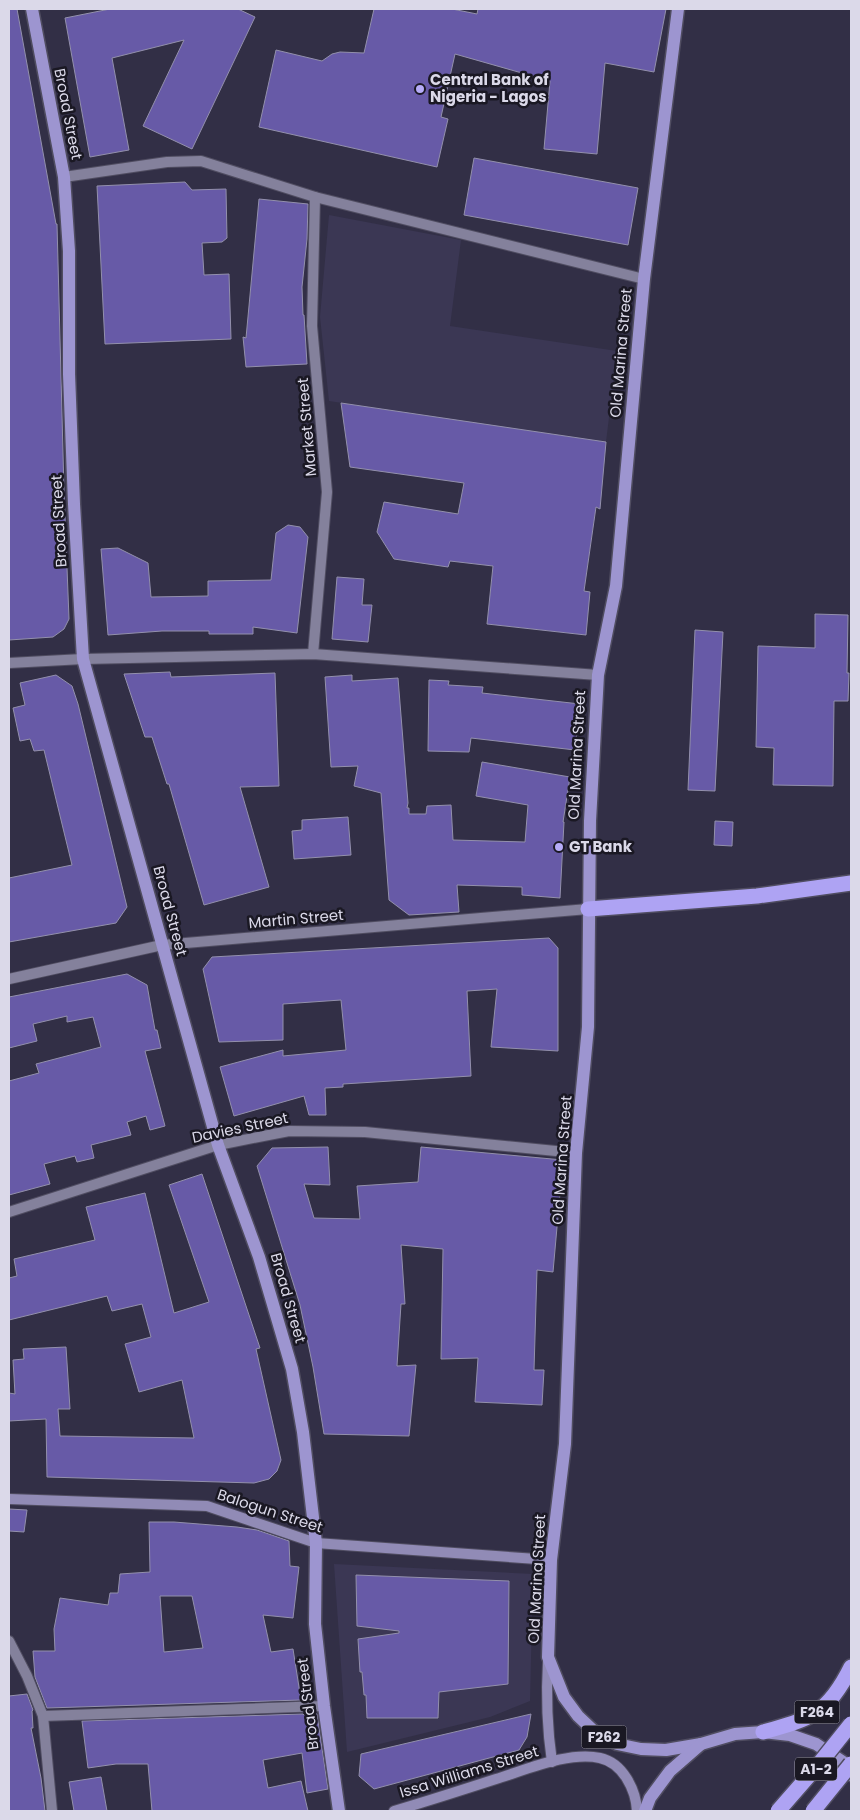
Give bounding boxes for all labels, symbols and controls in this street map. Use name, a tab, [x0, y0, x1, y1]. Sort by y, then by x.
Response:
street label: Broad Street	[49, 66, 88, 161]
place label: Central Bank of Nigeria - Lagos	[430, 69, 549, 107]
marker: Central Bank of Nigeria - Lagos	[414, 83, 426, 95]
street label: Old Marina Street	[604, 287, 637, 418]
street label: Market Street	[292, 377, 321, 477]
street label: Broad Street	[46, 474, 71, 568]
street label: Old Marina Street	[563, 690, 590, 820]
place label: GT Bank	[569, 836, 633, 857]
marker: GT Bank	[553, 841, 565, 853]
street label: Broad Street	[148, 863, 193, 958]
street label: Martin Street	[248, 904, 344, 933]
street label: Old Marina Street	[547, 1095, 576, 1225]
street label: Davies Street	[190, 1107, 290, 1148]
street label: Broad Street	[266, 1250, 311, 1345]
street label: Balogun Street	[215, 1484, 326, 1537]
street label: Old Marina Street	[523, 1514, 550, 1644]
street label: Broad Street	[291, 1657, 324, 1751]
road number: F264	[794, 1700, 840, 1724]
road number: F262	[582, 1725, 626, 1748]
street label: Issa Williams Street	[397, 1740, 541, 1803]
road number: A1-2	[795, 1758, 837, 1780]

